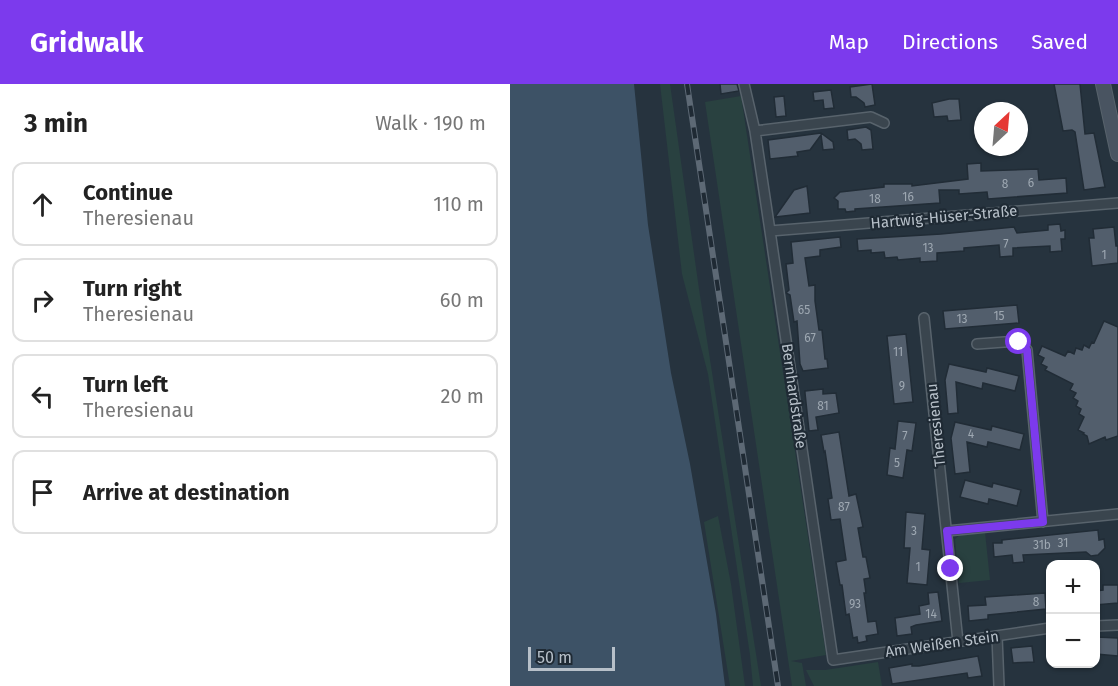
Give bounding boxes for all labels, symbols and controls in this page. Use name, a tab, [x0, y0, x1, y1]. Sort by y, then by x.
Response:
text: Gridwalk	[30, 26, 143, 59]
text: Map	[829, 29, 869, 55]
text: Directions	[902, 29, 998, 55]
text: Saved	[1031, 29, 1088, 55]
north arrow	[974, 102, 1028, 156]
text: 3 min	[24, 108, 88, 139]
text: Walk · 190 m	[375, 111, 486, 135]
house number: 6	[1028, 176, 1034, 190]
house number: 8	[1002, 177, 1009, 191]
text: Continue	[83, 179, 173, 206]
icon: ahead	[26, 188, 59, 221]
house number: 16	[902, 190, 914, 204]
text: 110 m	[433, 192, 484, 216]
house number: 18	[869, 192, 881, 206]
street label: Hartwig-Hüser-Straße	[870, 202, 1018, 232]
text: Theresienau	[83, 206, 194, 230]
house number: 7	[1003, 237, 1009, 251]
house number: 13	[922, 241, 934, 255]
house number: 1	[1101, 248, 1107, 262]
text: Turn right	[83, 275, 182, 302]
icon: right	[26, 284, 59, 317]
text: 60 m	[440, 288, 484, 312]
text: Theresienau	[83, 302, 194, 326]
house number: 65	[798, 303, 810, 317]
house number: 15	[993, 309, 1005, 323]
house number: 13	[956, 312, 968, 326]
route start	[1005, 328, 1031, 354]
house number: 67	[804, 331, 816, 345]
street label: Bernhardstraße	[778, 342, 810, 450]
house number: 11	[893, 345, 903, 359]
text: Turn left	[83, 371, 168, 398]
house number: 9	[899, 379, 905, 393]
icon: left	[26, 380, 59, 413]
street label: Theresienau	[923, 383, 949, 467]
text: 20 m	[441, 384, 484, 408]
text: Theresienau	[83, 398, 194, 422]
house number: 81	[817, 399, 829, 413]
house number: 4	[968, 427, 975, 441]
house number: 7	[902, 429, 908, 443]
house number: 5	[894, 456, 900, 470]
icon: arrive	[26, 476, 59, 509]
text: Arrive at destination	[83, 479, 290, 506]
house number: 87	[838, 500, 850, 514]
house number: 3	[911, 524, 917, 538]
house number: 31	[1058, 536, 1068, 550]
house number: 31b	[1033, 538, 1051, 552]
route end	[937, 555, 963, 581]
house number: 1	[915, 560, 921, 574]
map controls	[1046, 560, 1100, 668]
button: +	[1046, 560, 1100, 614]
house number: 8	[1033, 595, 1040, 609]
house number: 93	[849, 597, 861, 611]
house number: 14	[925, 607, 937, 621]
button: −	[1046, 614, 1100, 668]
street label: Am Weißen Stein	[884, 627, 1000, 661]
scale bar	[528, 644, 615, 672]
text: 50 m	[537, 648, 572, 667]

